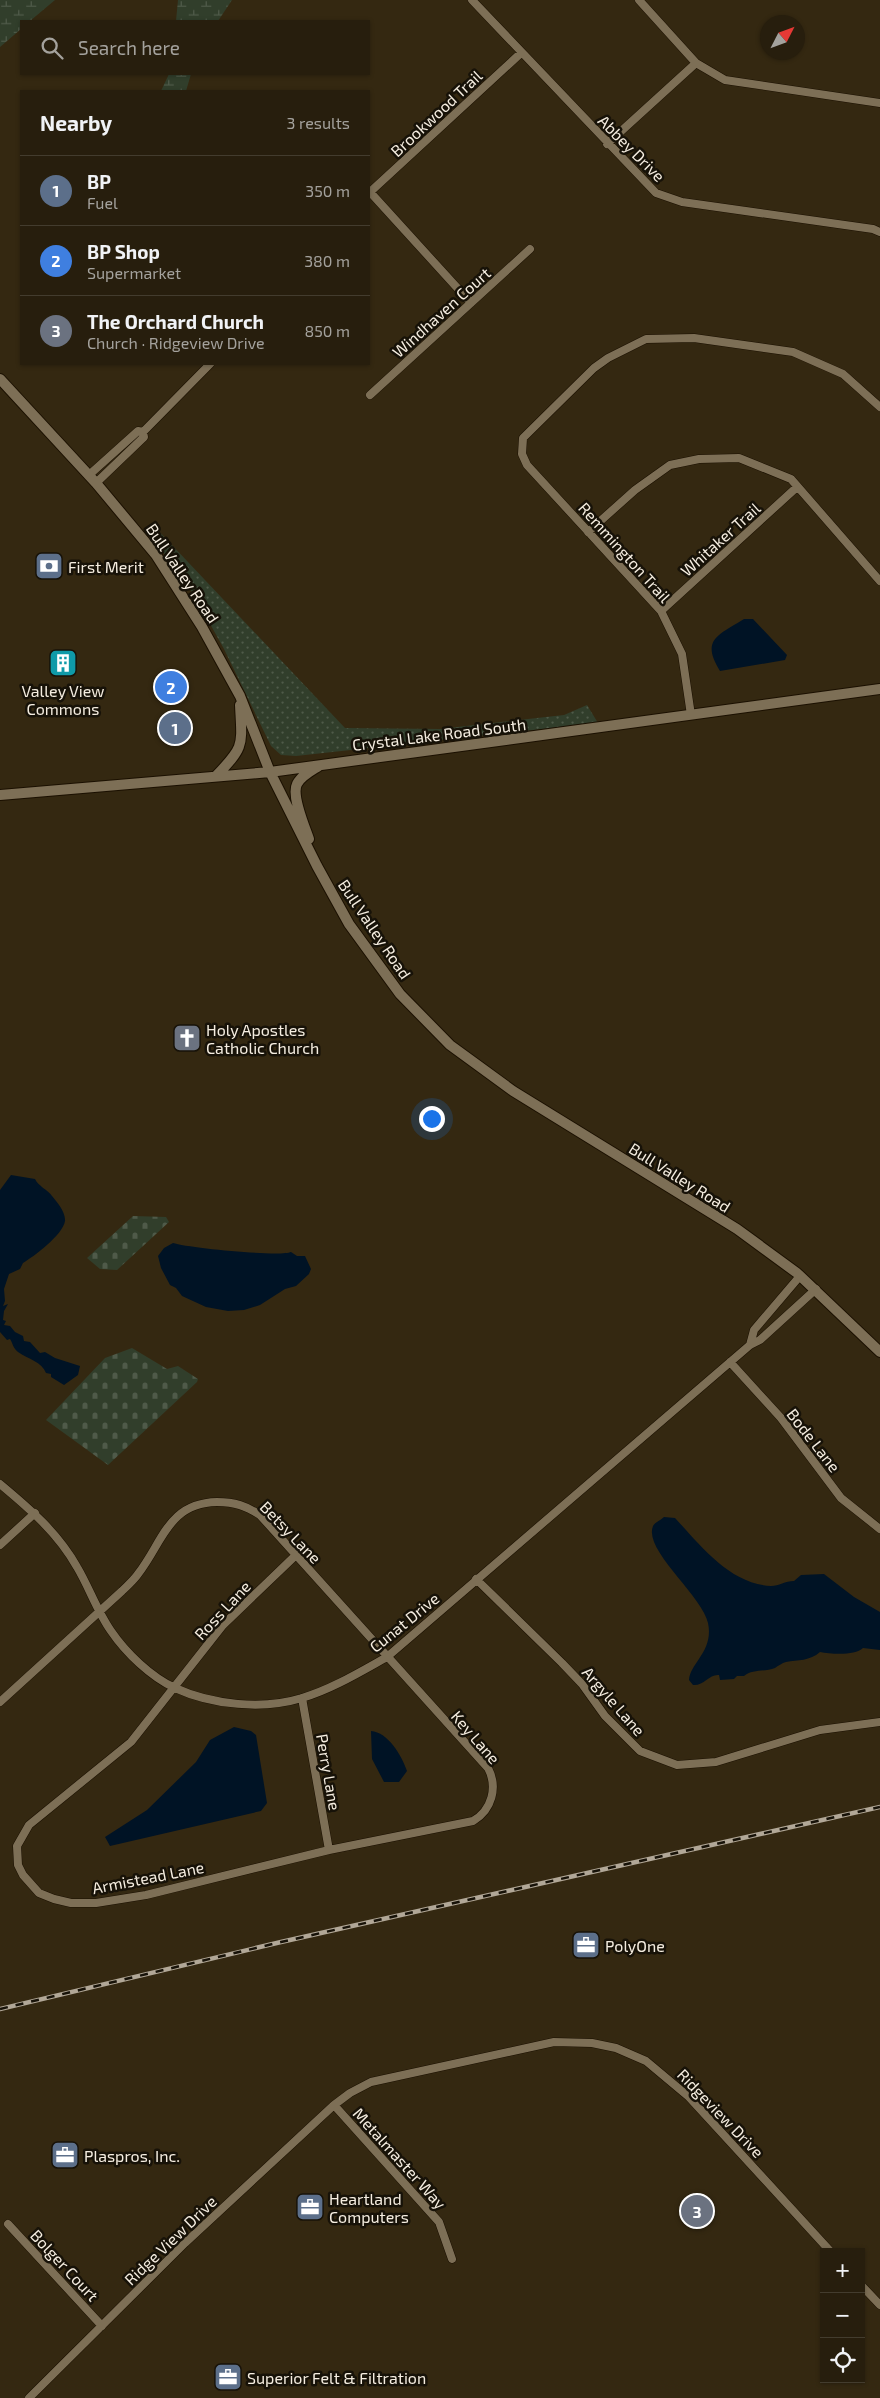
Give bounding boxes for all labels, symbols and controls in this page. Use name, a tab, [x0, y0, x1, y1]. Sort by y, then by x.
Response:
north arrow	[760, 15, 805, 60]
search box	[20, 20, 370, 75]
icon: search	[38, 34, 66, 62]
text: Search here	[78, 36, 180, 59]
street label: Brookwood Trail	[386, 66, 486, 160]
text: Nearby	[40, 110, 112, 135]
street label: Abbey Drive	[595, 111, 669, 185]
text: 3 results	[287, 113, 350, 132]
text: BP	[87, 170, 111, 193]
text: 1	[53, 181, 59, 200]
text: 350 m	[305, 181, 350, 200]
text: Fuel	[87, 193, 118, 212]
text: BP Shop	[87, 240, 160, 263]
text: 2	[51, 251, 61, 270]
text: 380 m	[304, 251, 350, 270]
text: Supermarket	[87, 263, 181, 282]
street label: Windhaven Court	[388, 263, 494, 361]
text: The Orchard Church	[87, 310, 264, 333]
text: 3	[51, 321, 61, 340]
text: 850 m	[304, 321, 350, 340]
text: Church · Ridgeview Drive	[87, 333, 265, 352]
street label: Remmington Trail	[575, 498, 675, 606]
street label: Whitaker Trail	[676, 498, 764, 580]
street label: Bull Valley Road	[143, 520, 223, 626]
bank icon: First Merit	[34, 551, 64, 581]
place label: First Merit	[68, 557, 144, 576]
building icon: Valley View Commons	[48, 648, 78, 678]
pin: 2	[155, 668, 187, 706]
place label: Valley View Commons	[22, 681, 104, 718]
pin: 1	[159, 709, 191, 747]
street label: Crystal Lake Road South	[351, 714, 527, 754]
street label: Bull Valley Road	[335, 876, 415, 982]
place label: Holy Apostles Catholic Church	[206, 1020, 319, 1057]
church icon: Holy Apostles Catholic Church	[172, 1023, 202, 1053]
your location	[419, 1106, 445, 1132]
street label: Bull Valley Road	[626, 1138, 734, 1216]
street label: Bode Lane	[783, 1405, 845, 1475]
street label: Betsy Lane	[257, 1497, 325, 1567]
street label: Ross Lane	[190, 1577, 254, 1643]
street label: Cunat Drive	[365, 1588, 443, 1656]
street label: Argyle Lane	[579, 1662, 649, 1740]
street label: Key Lane	[448, 1706, 504, 1768]
street label: Perry Lane	[313, 1732, 345, 1812]
street label: Armistead Lane	[90, 1857, 206, 1897]
office icon: PolyOne	[571, 1930, 601, 1960]
place label: PolyOne	[605, 1936, 665, 1955]
street label: Ridgeview Drive	[674, 2065, 768, 2161]
street label: Metalmaster Way	[350, 2104, 451, 2213]
office icon: Plaspros, Inc.	[50, 2140, 80, 2170]
place label: Plaspros, Inc.	[84, 2146, 180, 2165]
place label: Heartland Computers	[329, 2189, 409, 2226]
street label: Ridge View Drive	[120, 2191, 220, 2289]
office icon: Heartland Computers	[295, 2192, 325, 2222]
pin: 3	[681, 2192, 713, 2230]
street label: Bolger Court	[27, 2225, 103, 2305]
map controls	[820, 2248, 865, 2383]
button: +	[820, 2248, 865, 2293]
button: −	[820, 2293, 865, 2338]
button: locate	[820, 2338, 865, 2383]
office icon: Superior Felt & Filtration	[213, 2362, 243, 2392]
place label: Superior Felt & Filtration	[247, 2368, 426, 2387]

